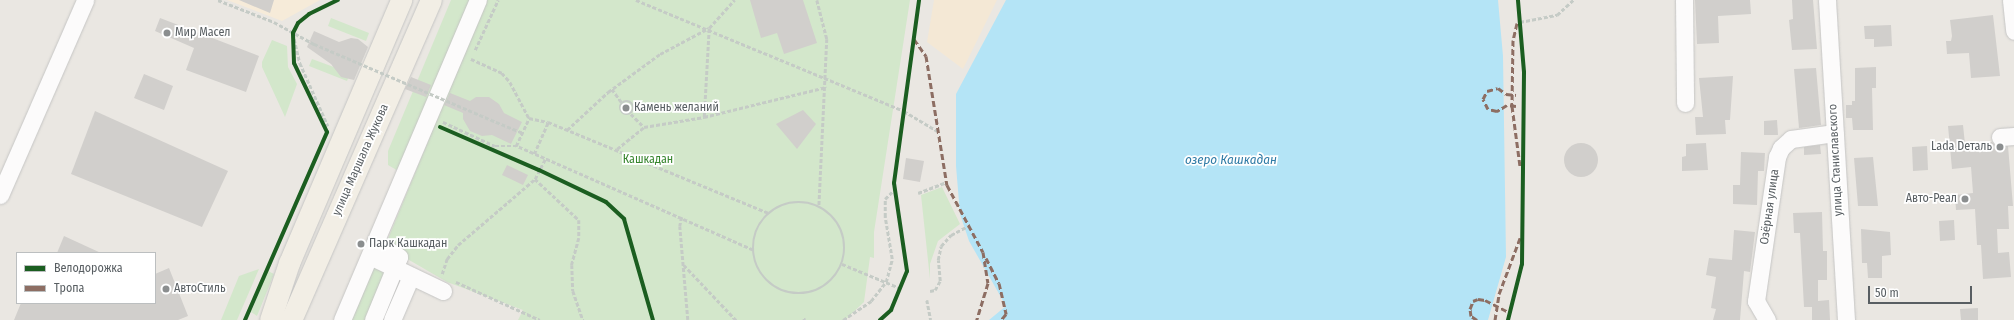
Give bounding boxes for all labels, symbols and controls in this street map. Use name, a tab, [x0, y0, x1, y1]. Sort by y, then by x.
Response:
place label: Мир Масел	[175, 26, 230, 40]
marker: Мир Масел	[162, 28, 172, 38]
place label: Камень желаний	[634, 101, 719, 115]
street label: улица Маршала Жукова	[330, 102, 392, 218]
marker: Камень желаний	[621, 103, 631, 113]
street label: улица Станиславского	[1826, 104, 1846, 216]
place label: Lada Dеталь	[1931, 140, 1992, 154]
marker: Lada Dеталь	[1995, 142, 2005, 152]
water label: озеро Кашкадан	[1185, 152, 1277, 168]
park label: Кашкадан	[623, 153, 673, 167]
street label: Озёрная улица	[1758, 168, 1782, 246]
place label: Авто-Реал	[1906, 192, 1957, 206]
marker: Авто-Реал	[1960, 194, 1970, 204]
place label: Парк Кашкадан	[369, 237, 447, 251]
marker: Парк Кашкадан	[356, 239, 366, 249]
legend	[16, 252, 156, 304]
text: Велодорожка	[54, 261, 123, 275]
scale bar	[1870, 278, 1974, 304]
text: Тропа	[54, 281, 85, 295]
place label: АвтоСтиль	[174, 282, 226, 296]
marker: АвтоСтиль	[161, 284, 171, 294]
text: 50 m	[1875, 286, 1899, 300]

